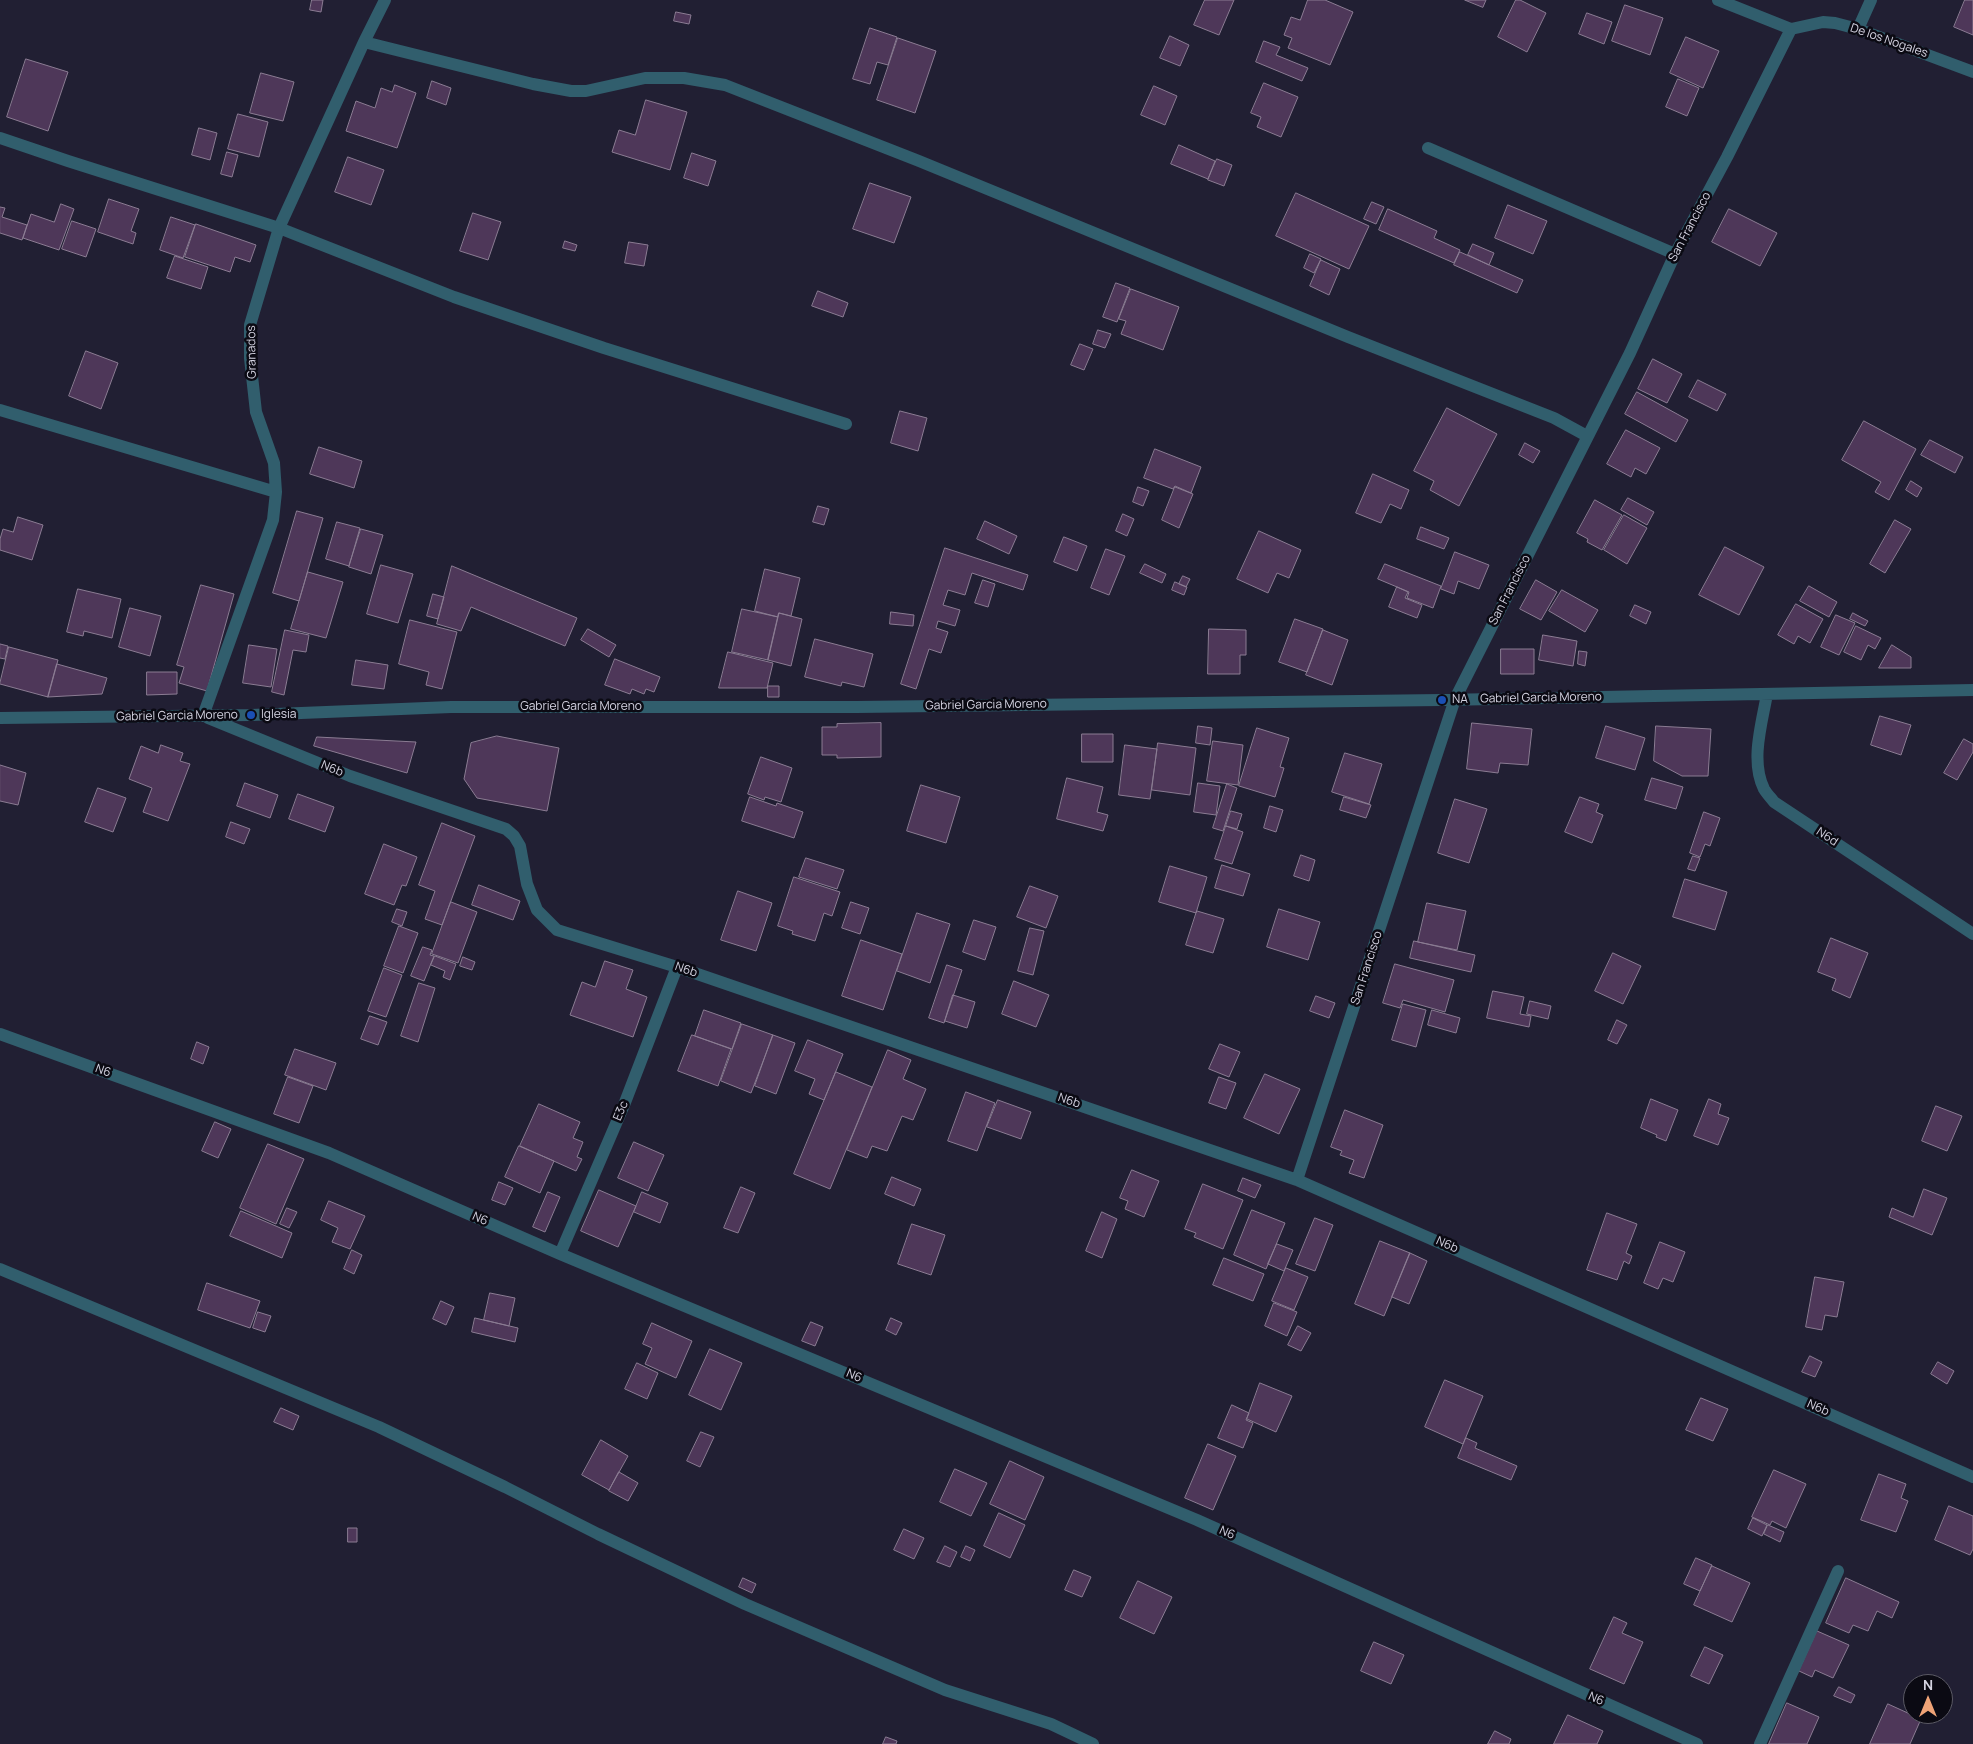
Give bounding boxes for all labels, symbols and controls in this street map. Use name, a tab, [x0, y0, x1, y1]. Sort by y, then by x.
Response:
street label: De los Nogales	[1848, 21, 1930, 61]
street label: San Francisco	[1666, 190, 1714, 264]
street label: Granados	[244, 325, 260, 379]
street label: San Francisco	[1486, 553, 1534, 627]
street label: Gabriel Garcia Moreno	[1480, 690, 1602, 706]
place label: NA	[1452, 693, 1468, 707]
marker: NA	[1436, 694, 1448, 706]
street label: Gabriel Garcia Moreno	[925, 697, 1047, 713]
street label: Gabriel Garcia Moreno	[520, 700, 642, 714]
street label: Gabriel Garcia Moreno	[116, 708, 238, 724]
place label: Iglesia	[261, 708, 296, 722]
marker: Iglesia	[245, 709, 257, 721]
street label: N6b	[319, 758, 345, 780]
street label: N6d	[1814, 825, 1840, 849]
street label: San Francisco	[1348, 929, 1386, 1007]
street label: N6b	[673, 959, 699, 981]
street label: N6	[93, 1062, 113, 1080]
street label: N6b	[1056, 1090, 1082, 1112]
street label: E3c	[610, 1099, 632, 1123]
street label: N6	[470, 1209, 490, 1229]
street label: N6b	[1434, 1234, 1460, 1256]
street label: N6	[844, 1366, 864, 1386]
street label: N6b	[1805, 1397, 1831, 1419]
street label: N6	[1217, 1523, 1237, 1543]
north arrow	[1903, 1674, 1953, 1724]
text: N	[1923, 1675, 1933, 1694]
street label: N6	[1586, 1689, 1606, 1709]

